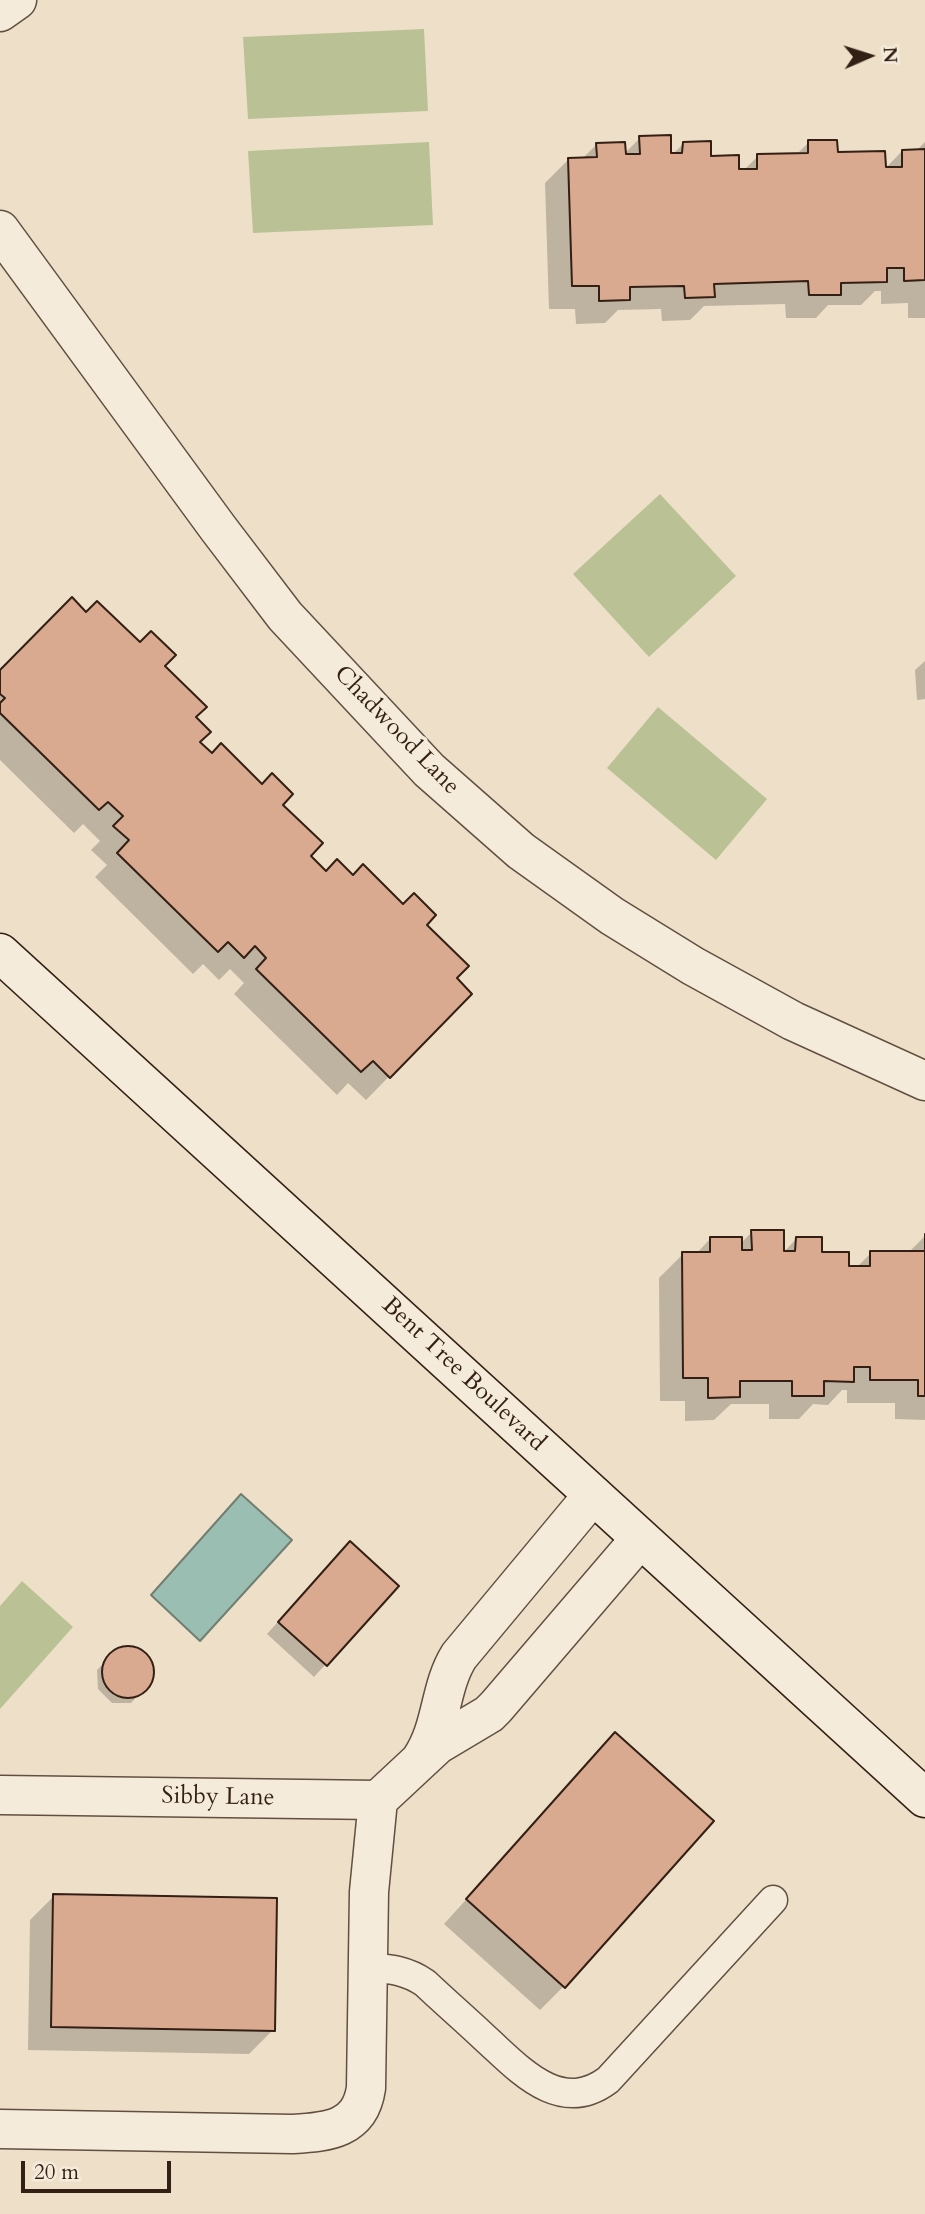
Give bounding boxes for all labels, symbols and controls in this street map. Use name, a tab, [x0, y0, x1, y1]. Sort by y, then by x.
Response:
north arrow	[834, 21, 904, 91]
text: N	[877, 46, 903, 64]
street label: Chadwood Lane	[327, 660, 465, 802]
street label: Bent Tree Boulevard	[375, 1292, 551, 1458]
street label: Sibby Lane	[161, 1783, 275, 1813]
scale bar	[24, 2148, 175, 2192]
text: 20 m	[34, 2158, 79, 2187]

